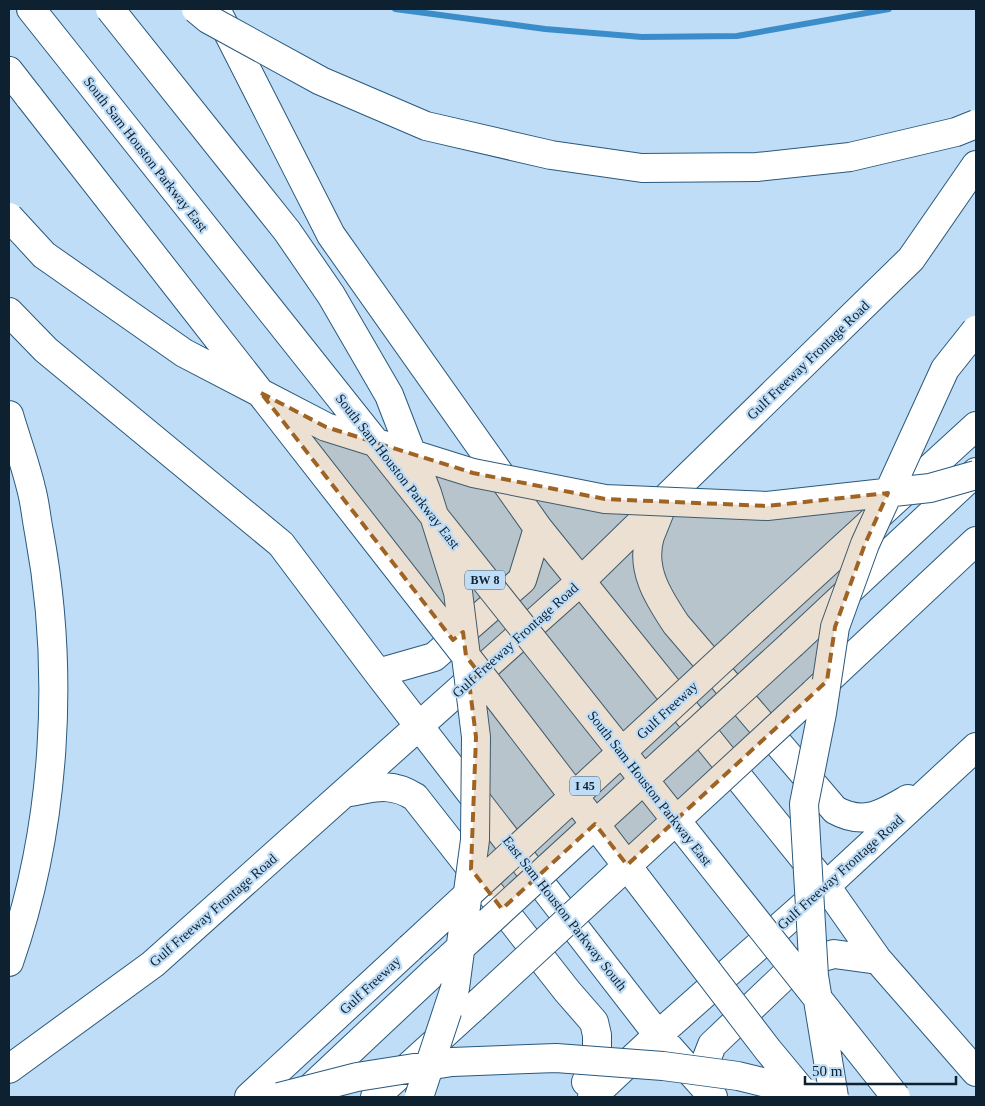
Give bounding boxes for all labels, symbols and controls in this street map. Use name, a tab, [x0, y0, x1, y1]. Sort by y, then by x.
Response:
street label: South Sam Houston Parkway East	[81, 74, 211, 235]
street label: Gulf Freeway Frontage Road	[744, 298, 872, 423]
street label: South Sam Houston Parkway East	[333, 391, 463, 552]
road number: BW 8	[465, 570, 505, 590]
street label: Gulf Freeway Frontage Road	[449, 580, 581, 701]
street label: Gulf Freeway	[634, 678, 701, 742]
street label: South Sam Houston Parkway East	[585, 708, 715, 869]
road number: I 45	[570, 776, 600, 796]
street label: Gulf Freeway Frontage Road	[774, 812, 906, 933]
street label: East Sam Houston Parkway South	[500, 833, 630, 994]
street label: Gulf Freeway Frontage Road	[147, 851, 280, 970]
street label: Gulf Freeway	[337, 953, 404, 1017]
scale bar	[805, 1054, 956, 1086]
text: 50 m	[812, 1063, 843, 1079]

